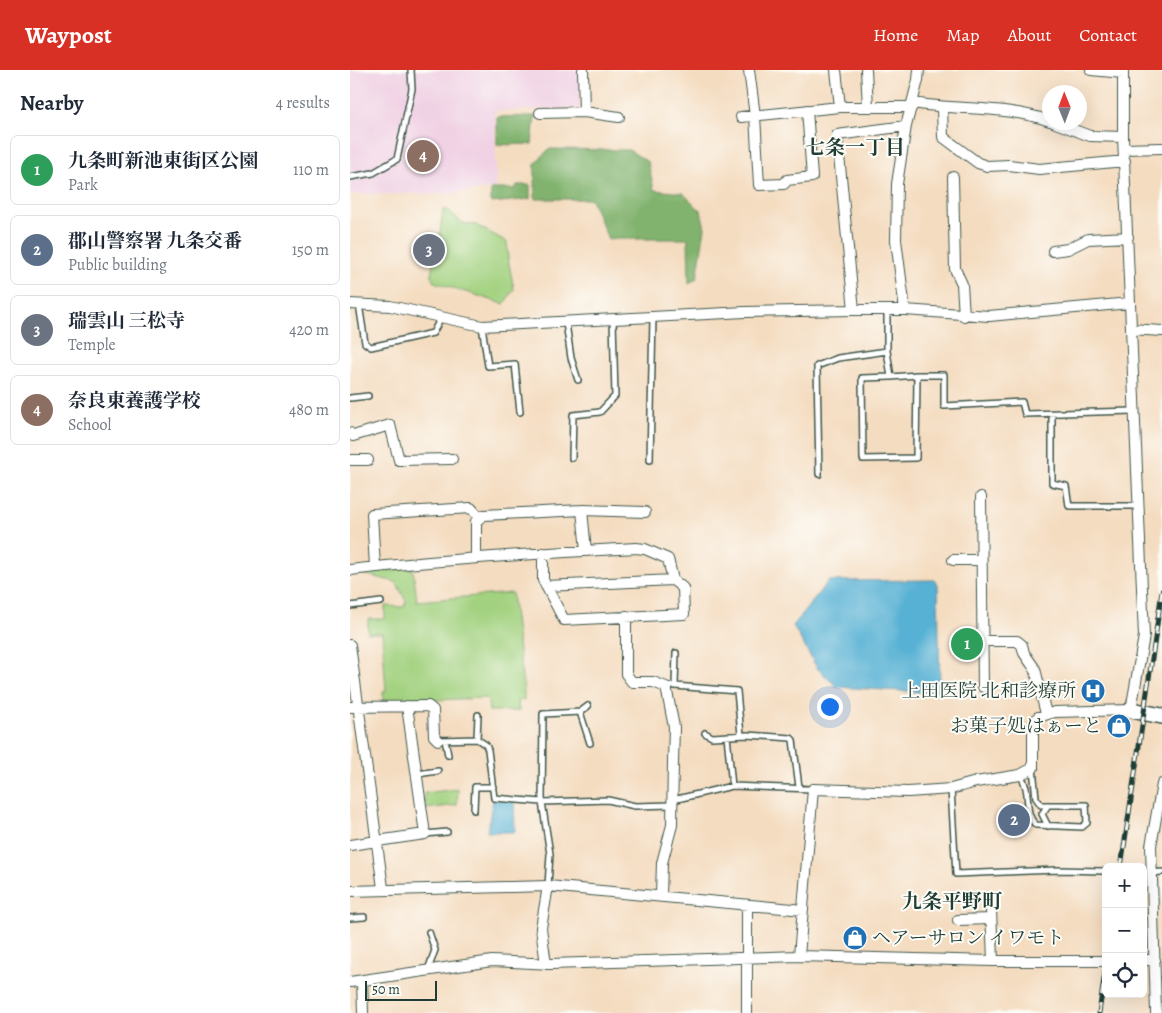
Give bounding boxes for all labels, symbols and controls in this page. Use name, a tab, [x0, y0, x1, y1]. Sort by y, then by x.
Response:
text: Waypost	[25, 19, 112, 51]
text: Home	[873, 23, 918, 47]
text: Map	[946, 23, 979, 47]
text: About	[1007, 23, 1051, 47]
text: Contact	[1079, 23, 1137, 47]
north arrow	[1042, 85, 1087, 130]
text: Nearby	[20, 89, 83, 117]
text: 4 results	[276, 92, 330, 114]
district label: 七条一丁目	[805, 134, 905, 161]
pin: 4	[407, 137, 439, 175]
text: 九条町新池東街区公園	[68, 148, 258, 174]
text: 1	[34, 159, 40, 181]
text: 110 m	[293, 159, 329, 181]
text: Park	[68, 174, 98, 196]
text: 郡山警察署 九条交番	[68, 228, 242, 254]
pin: 3	[413, 231, 445, 269]
text: 2	[33, 239, 41, 261]
text: 150 m	[292, 239, 329, 261]
text: Public building	[68, 254, 167, 276]
text: 瑞雲山 三松寺	[68, 308, 185, 334]
text: 3	[34, 319, 40, 341]
text: 420 m	[289, 319, 329, 341]
text: Temple	[68, 334, 116, 356]
text: 奈良東養護学校	[68, 388, 201, 414]
text: 4	[33, 399, 41, 421]
text: 480 m	[289, 399, 329, 421]
text: School	[68, 414, 111, 436]
pin: 1	[951, 625, 983, 663]
place label: 上田医院 北和診療所	[901, 678, 1076, 704]
hospital icon: 上田医院 北和診療所	[1080, 678, 1106, 704]
your location	[817, 694, 843, 720]
place label: お菓子処はぁーと	[950, 713, 1102, 739]
shop icon: お菓子処はぁーと	[1106, 713, 1132, 739]
pin: 2	[998, 801, 1030, 839]
map controls	[1102, 863, 1147, 998]
button: +	[1102, 863, 1147, 908]
district label: 九条平野町	[902, 888, 1003, 915]
button: −	[1102, 908, 1147, 953]
shop icon: ヘアーサロン イワモト	[842, 925, 868, 951]
place label: ヘアーサロン イワモト	[872, 925, 1065, 951]
button: locate	[1102, 953, 1147, 998]
scale bar	[365, 978, 438, 1001]
text: 50 m	[372, 980, 400, 999]

